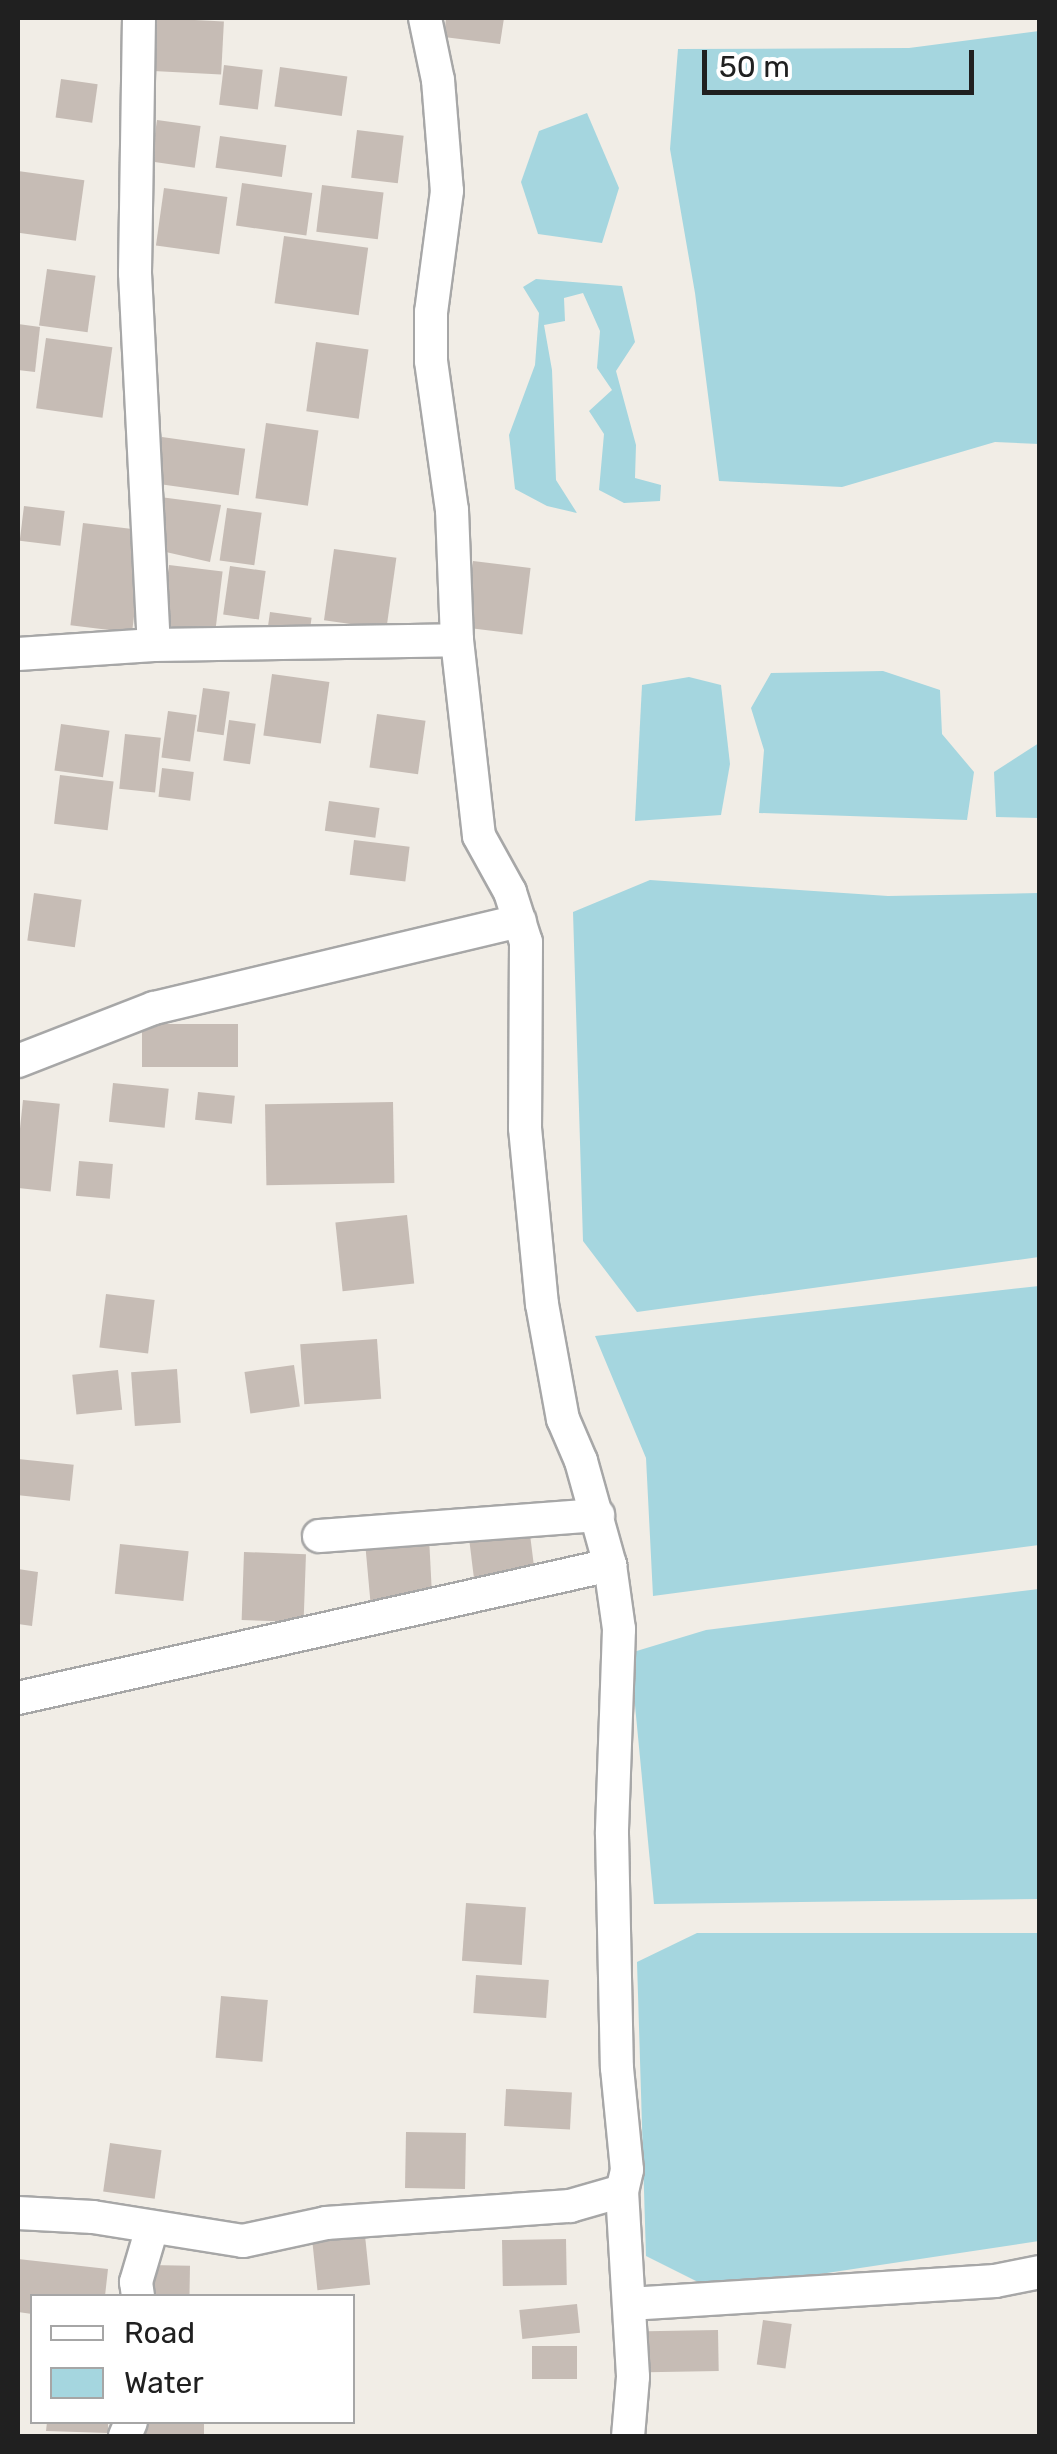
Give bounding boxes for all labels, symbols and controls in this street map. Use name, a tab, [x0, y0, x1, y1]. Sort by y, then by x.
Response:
scale bar	[707, 30, 980, 92]
text: 50 m	[719, 49, 790, 85]
legend	[30, 2294, 355, 2424]
text: Road	[124, 2315, 195, 2351]
text: Water	[124, 2365, 204, 2401]

